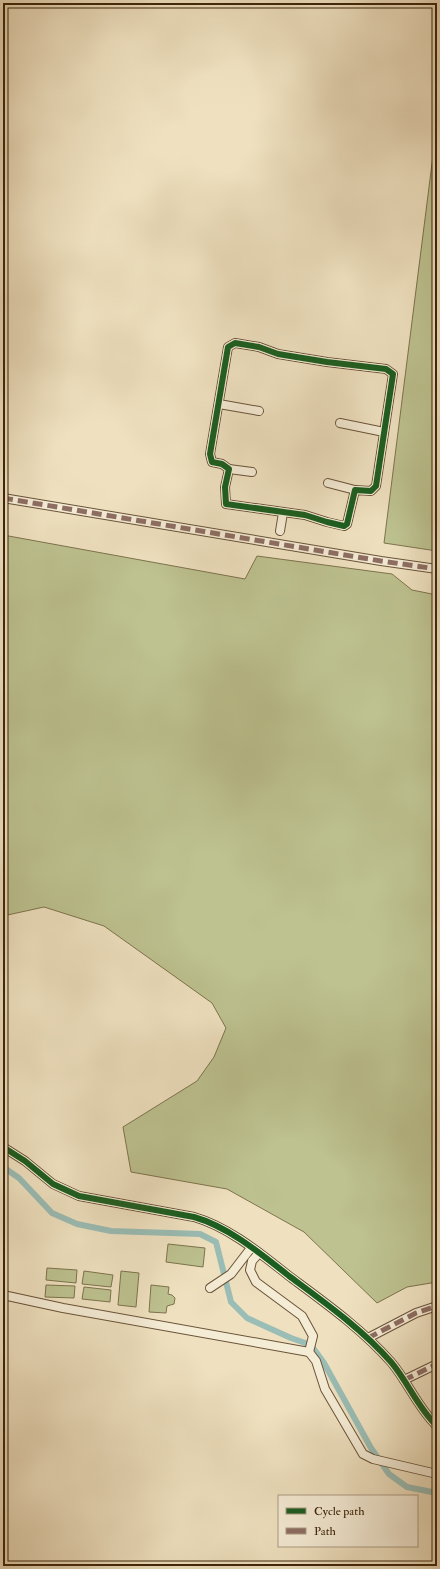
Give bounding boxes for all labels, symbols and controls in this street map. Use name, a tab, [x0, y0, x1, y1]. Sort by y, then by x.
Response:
legend	[278, 1495, 418, 1547]
text: Cycle path	[314, 1504, 365, 1519]
text: Path	[314, 1524, 337, 1539]

